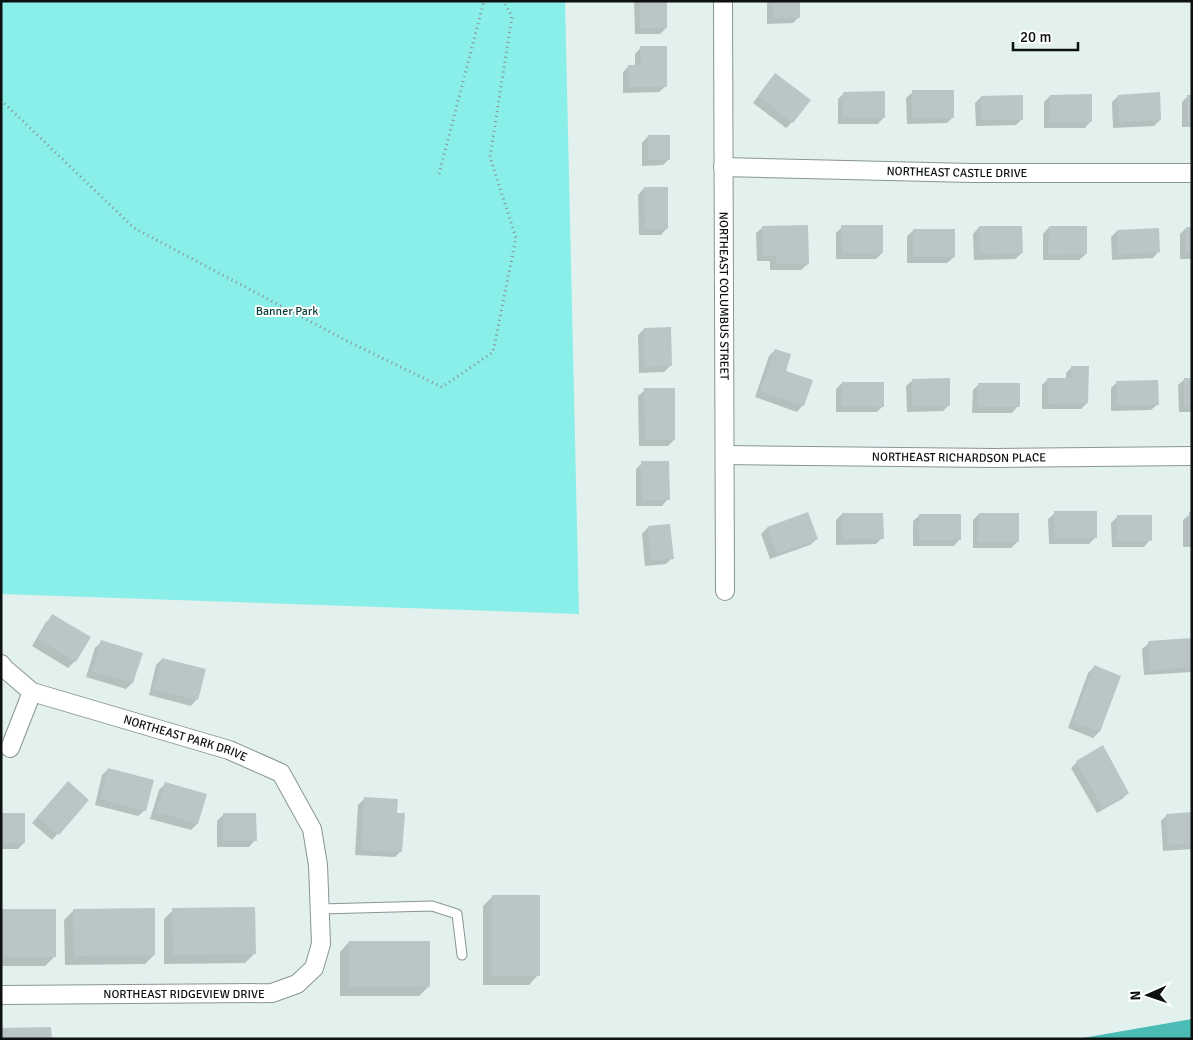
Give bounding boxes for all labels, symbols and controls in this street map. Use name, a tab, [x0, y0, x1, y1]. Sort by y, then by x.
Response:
scale bar	[1013, 20, 1078, 52]
text: 20 m	[1020, 28, 1051, 46]
street label: NORTHEAST CASTLE DRIVE	[886, 164, 1028, 181]
street label: NORTHEAST COLUMBUS STREET	[716, 212, 731, 380]
park label: Banner Park	[256, 304, 318, 319]
street label: NORTHEAST RICHARDSON PLACE	[872, 450, 1046, 466]
street label: NORTHEAST PARK DRIVE	[122, 712, 250, 765]
north arrow	[1123, 970, 1173, 1020]
street label: NORTHEAST RIDGEVIEW DRIVE	[103, 987, 265, 1002]
text: N	[1127, 990, 1144, 1001]

